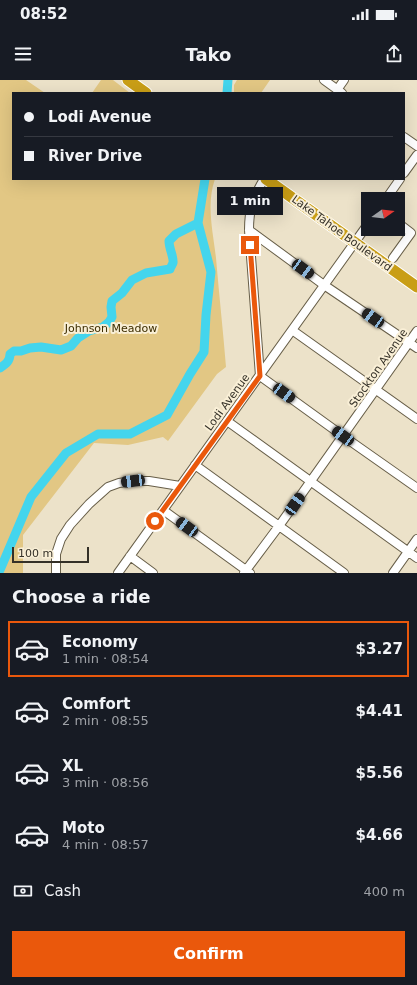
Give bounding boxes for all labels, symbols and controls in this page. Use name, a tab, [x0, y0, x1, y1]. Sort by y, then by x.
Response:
text: 08:52	[20, 5, 68, 23]
icon: menu	[12, 43, 34, 65]
icon: share	[383, 43, 405, 65]
text: Tako	[186, 44, 231, 65]
text: Lodi Avenue	[48, 108, 152, 126]
text: River Drive	[48, 147, 142, 165]
callout: 1 min	[217, 187, 283, 215]
north arrow	[361, 192, 405, 236]
map controls	[361, 192, 405, 236]
text: 1 min	[230, 193, 270, 208]
street label: Lake Tahoe Boulevard	[289, 193, 394, 274]
route end	[241, 236, 259, 254]
car	[290, 257, 316, 281]
car	[360, 306, 386, 330]
park label: Johnson Meadow	[64, 322, 157, 335]
street label: Stockton Avenue	[346, 326, 410, 410]
street label: Lodi Avenue	[202, 371, 253, 433]
car	[271, 381, 297, 405]
car	[330, 424, 356, 448]
car	[120, 474, 146, 488]
car	[283, 491, 307, 517]
route start	[146, 512, 164, 530]
car	[174, 515, 200, 539]
scale bar	[12, 545, 89, 564]
text: 100 m	[18, 547, 53, 560]
text: Choose a ride	[12, 586, 151, 607]
icon: car	[14, 631, 50, 667]
text: Economy	[62, 633, 138, 651]
text: $3.27	[356, 640, 403, 658]
text: 1 min · 08:54	[62, 651, 149, 666]
icon: car	[14, 693, 50, 729]
text: Comfort	[62, 695, 130, 713]
text: $4.41	[356, 702, 403, 720]
text: 2 min · 08:55	[62, 713, 149, 728]
icon: car	[14, 755, 50, 791]
text: XL	[62, 757, 83, 775]
text: $5.56	[356, 764, 403, 782]
text: 3 min · 08:56	[62, 775, 149, 790]
icon: car	[14, 817, 50, 853]
text: Moto	[62, 819, 105, 837]
text: $4.66	[356, 826, 403, 844]
text: 4 min · 08:57	[62, 837, 149, 852]
icon: cash	[12, 880, 34, 902]
text: Cash	[44, 882, 81, 900]
text: 400 m	[363, 884, 405, 899]
button: Confirm	[12, 931, 405, 977]

